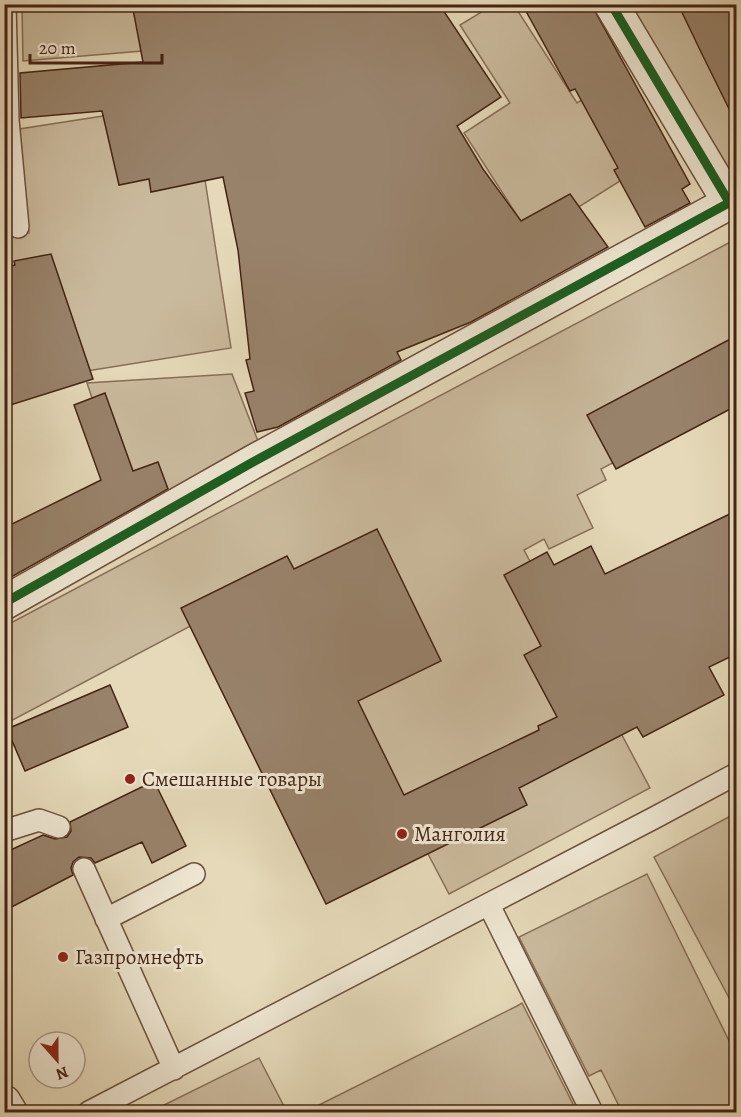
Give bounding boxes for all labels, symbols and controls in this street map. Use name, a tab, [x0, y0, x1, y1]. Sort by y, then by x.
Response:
scale bar	[30, 27, 162, 65]
text: 20 m	[39, 36, 76, 60]
place label: Смешанные товары	[142, 765, 322, 793]
marker: Смешанные товары	[123, 772, 137, 786]
place label: Манголия	[414, 820, 506, 848]
marker: Манголия	[395, 827, 409, 841]
place label: Газпромнефть	[75, 943, 204, 971]
marker: Газпромнефть	[56, 950, 70, 964]
north arrow	[27, 1030, 87, 1090]
text: N	[52, 1061, 71, 1086]

